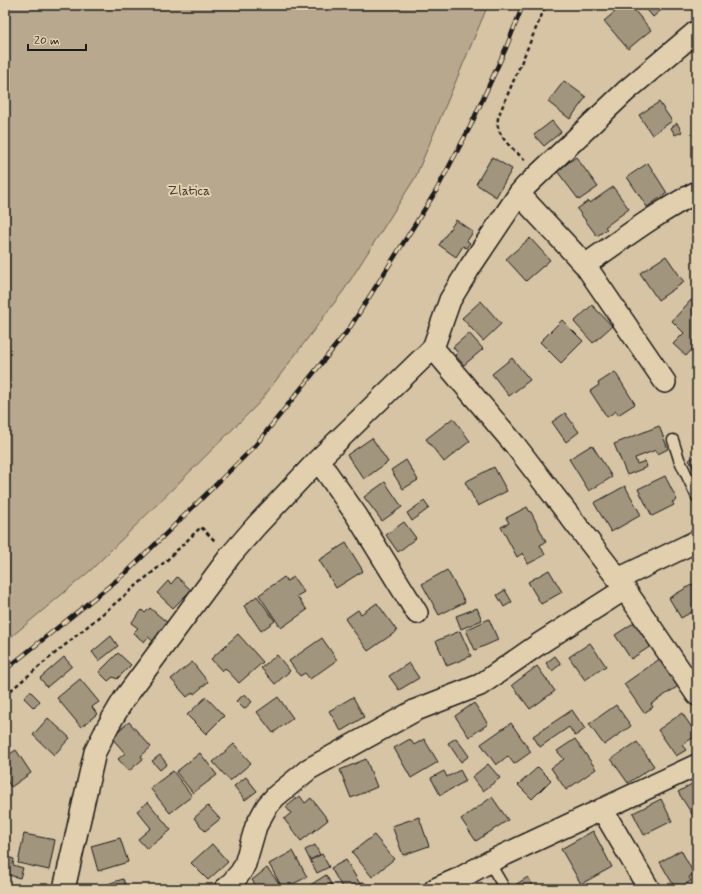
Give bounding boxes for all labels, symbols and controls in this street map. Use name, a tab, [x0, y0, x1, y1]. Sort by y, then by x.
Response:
scale bar	[28, 26, 86, 52]
text: 20 m	[34, 33, 60, 49]
park label: Zlatica	[168, 182, 210, 200]

